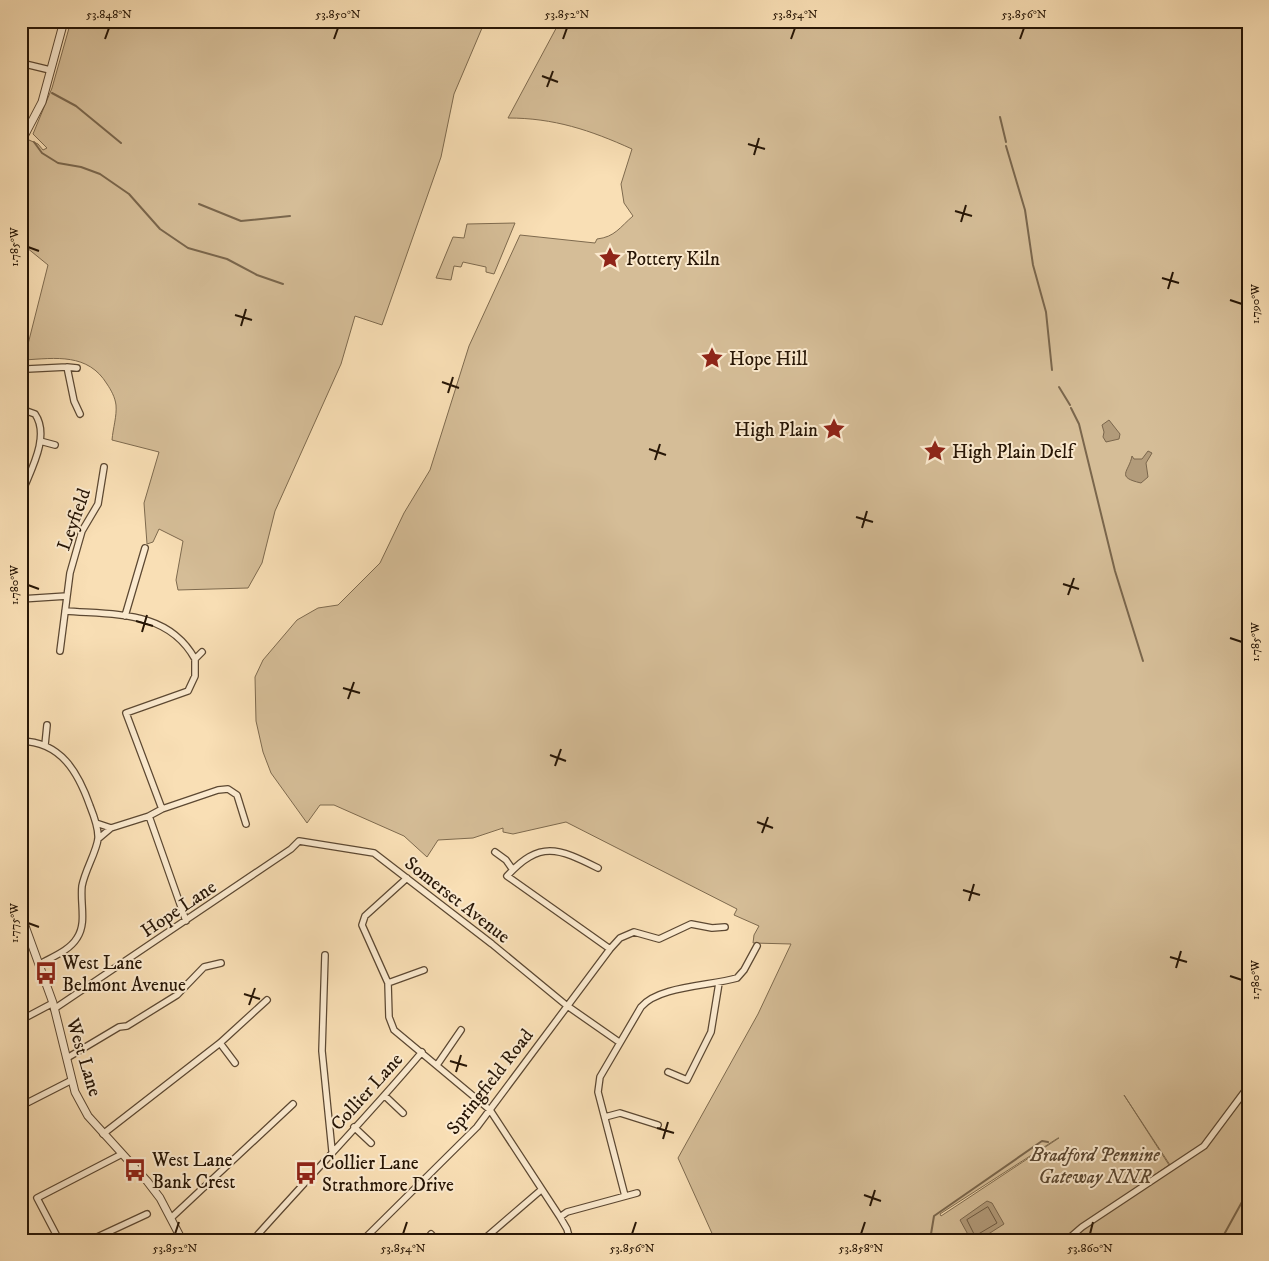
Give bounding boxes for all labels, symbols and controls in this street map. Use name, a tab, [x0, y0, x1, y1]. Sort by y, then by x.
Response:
text: 53.848°N	[86, 7, 132, 22]
text: 53.850°N	[315, 7, 361, 22]
text: 53.852°N	[545, 7, 590, 22]
text: 53.854°N	[772, 7, 818, 22]
text: 53.856°N	[1001, 7, 1047, 22]
text: 1.785°W	[7, 226, 22, 267]
place icon: Pottery Kiln	[597, 245, 623, 271]
place label: Pottery Kiln	[626, 248, 720, 271]
text: 1.790°W	[1248, 283, 1263, 324]
place icon: Hope Hill	[699, 345, 725, 371]
place label: Hope Hill	[729, 348, 808, 371]
place icon: High Plain	[821, 416, 847, 442]
place label: High Plain	[734, 419, 818, 442]
place icon: High Plain Delf	[922, 438, 948, 464]
place label: High Plain Delf	[952, 441, 1076, 464]
street label: Leyfield	[53, 485, 96, 554]
text: 1.780°W	[7, 564, 22, 605]
text: 1.785°W	[1248, 621, 1263, 662]
street label: Somerset Avenue	[400, 852, 514, 949]
street label: Hope Lane	[137, 876, 221, 943]
text: 1.775°W	[7, 902, 22, 943]
place label: West Lane Belmont Avenue	[61, 952, 186, 997]
text: 1.780°W	[1248, 959, 1263, 1000]
bus stop icon: West Lane Belmont Avenue	[33, 960, 59, 986]
street label: West Lane	[61, 1015, 106, 1099]
street label: Springfield Road	[442, 1024, 539, 1139]
street label: Collier Lane	[326, 1048, 408, 1136]
park label: Bradford Pennine Gateway NNR	[1029, 1144, 1160, 1189]
place label: West Lane Bank Crest	[151, 1149, 235, 1194]
place label: Collier Lane Strathmore Drive	[322, 1152, 454, 1197]
bus stop icon: West Lane Bank Crest	[122, 1157, 148, 1183]
bus stop icon: Collier Lane Strathmore Drive	[293, 1160, 319, 1186]
text: 53.852°N	[153, 1241, 198, 1256]
text: 53.854°N	[380, 1241, 426, 1256]
text: 53.856°N	[609, 1241, 655, 1256]
text: 53.858°N	[839, 1241, 884, 1256]
text: 53.860°N	[1067, 1241, 1113, 1256]

